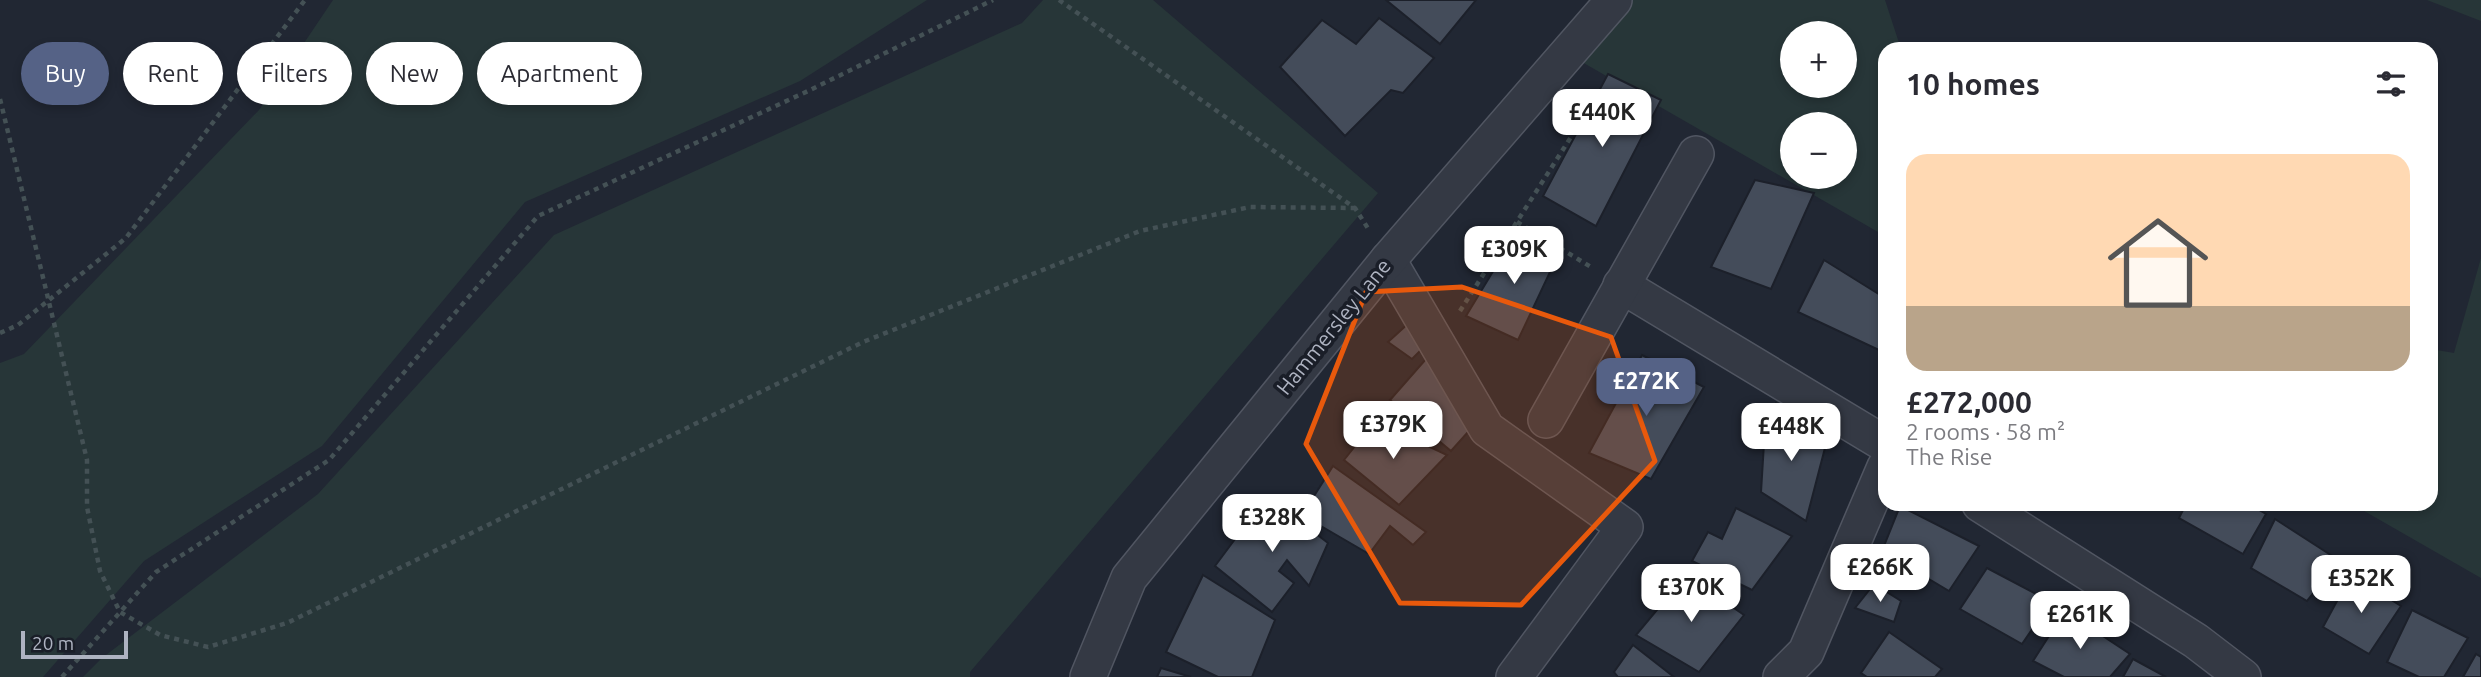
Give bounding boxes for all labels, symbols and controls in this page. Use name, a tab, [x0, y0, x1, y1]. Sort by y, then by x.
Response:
map controls	[1780, 21, 1857, 189]
button: +	[1780, 21, 1857, 98]
chip: Buy	[21, 42, 109, 105]
chip: Rent	[123, 42, 223, 105]
chip: Filters	[237, 42, 352, 105]
chip: New	[366, 42, 463, 105]
chip: Apartment	[477, 42, 642, 105]
icon: filters	[2372, 65, 2410, 103]
text: 10 homes	[1906, 67, 2040, 101]
pin: £440K	[1553, 90, 1651, 149]
text: £440K	[1568, 99, 1636, 124]
button: −	[1780, 112, 1857, 189]
icon: home	[2095, 200, 2221, 326]
pin: £309K	[1465, 226, 1563, 286]
text: £309K	[1480, 236, 1548, 261]
street label: Hammersley Lane	[1271, 254, 1395, 399]
pin: £272K	[1597, 358, 1695, 418]
text: £272K	[1612, 368, 1680, 393]
text: £272,000	[1906, 385, 2032, 419]
pin: £379K	[1344, 402, 1442, 461]
pin: £448K	[1742, 404, 1840, 463]
text: £379K	[1359, 411, 1427, 436]
text: £448K	[1757, 413, 1825, 438]
text: 2 rooms · 58 m²	[1906, 419, 2065, 444]
text: The Rise	[1906, 444, 1993, 469]
pin: £328K	[1223, 494, 1321, 554]
text: £328K	[1238, 504, 1306, 529]
pin: £266K	[1831, 544, 1929, 604]
text: £266K	[1846, 554, 1914, 579]
pin: £352K	[2312, 556, 2410, 615]
pin: £370K	[1642, 564, 1740, 624]
text: £352K	[2327, 565, 2395, 590]
text: £370K	[1657, 574, 1725, 599]
pin: £261K	[2031, 592, 2129, 651]
text: £261K	[2046, 601, 2114, 626]
scale bar	[21, 628, 128, 660]
text: 20 m	[32, 632, 74, 654]

